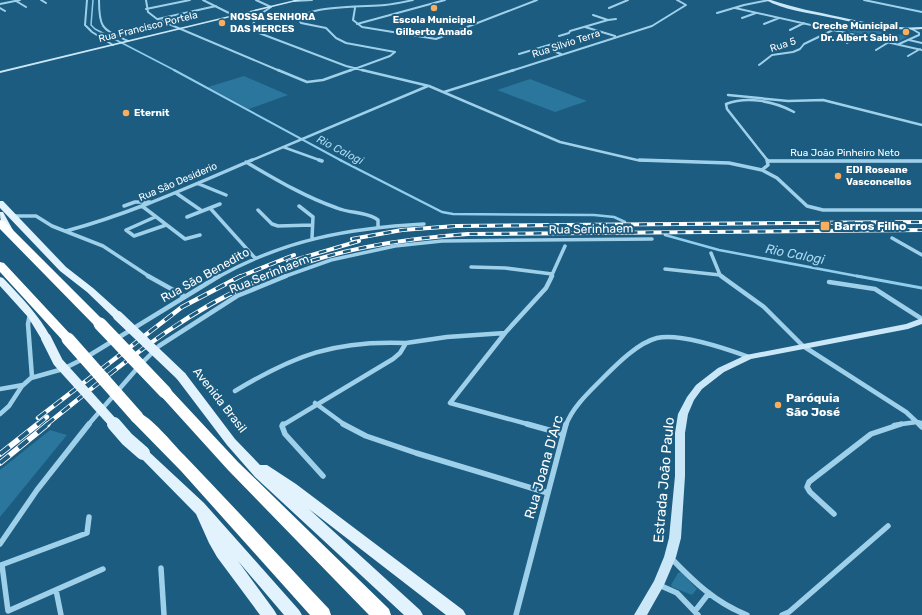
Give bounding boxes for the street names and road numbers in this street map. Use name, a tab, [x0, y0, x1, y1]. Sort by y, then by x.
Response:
street label: Rua Francisco Portela	[97, 9, 199, 45]
street label: Rua Silvio Terra	[530, 27, 602, 61]
street label: Rua 5	[769, 35, 798, 55]
street label: Rua João Pinheiro Neto	[790, 147, 900, 159]
street label: Rua Sāo Desiderio	[137, 160, 219, 204]
street label: Rua Serinhaem	[548, 221, 634, 237]
street label: Rua Sāo Benedito	[158, 245, 252, 305]
street label: Rua Serinhaem	[227, 252, 311, 296]
street label: Avenida Brasil	[190, 365, 250, 435]
street label: Rua Joana D'Arc	[521, 413, 567, 521]
street label: Estrada João Paulo	[650, 416, 678, 544]

